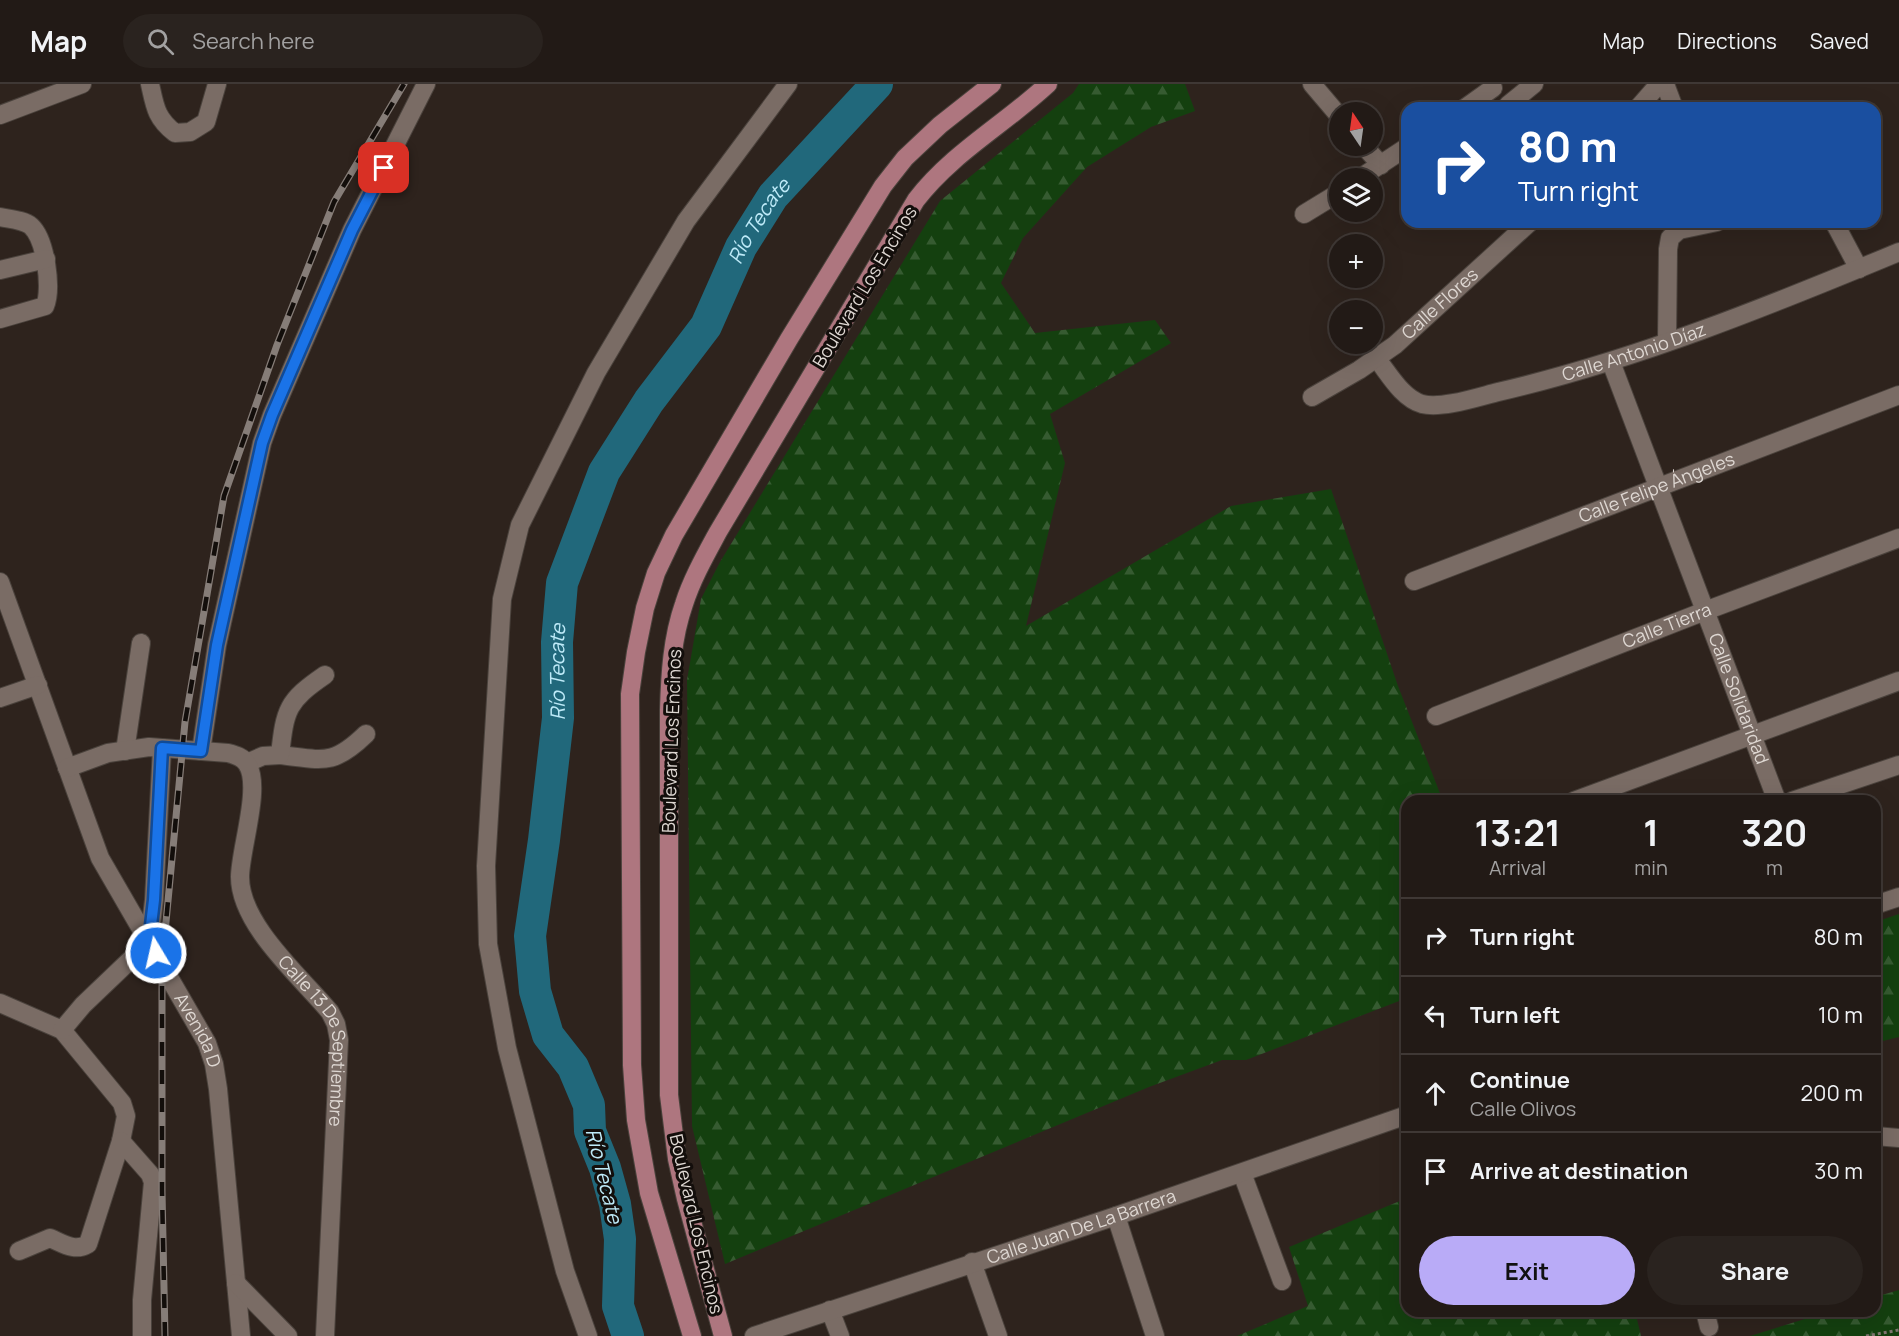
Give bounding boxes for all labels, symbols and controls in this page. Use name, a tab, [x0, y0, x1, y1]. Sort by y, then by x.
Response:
search box	[123, 14, 543, 68]
text: Map	[30, 22, 87, 60]
icon: search	[144, 25, 177, 58]
text: Search here	[192, 26, 315, 56]
text: Map	[1603, 27, 1644, 55]
text: Directions	[1677, 27, 1777, 55]
text: Saved	[1810, 27, 1869, 55]
north arrow	[1329, 102, 1383, 156]
map controls	[1329, 102, 1383, 354]
text: 80 m	[1518, 117, 1618, 175]
icon: right	[1419, 126, 1497, 204]
pin	[358, 142, 409, 193]
icon: arrive	[367, 151, 400, 184]
button: layers	[1329, 168, 1383, 222]
water label: Río Tecate	[721, 171, 797, 268]
text: Turn right	[1518, 172, 1639, 209]
street label: Boulevard Los Encinos	[806, 201, 922, 372]
button: +	[1329, 234, 1383, 288]
street label: Calle Flores	[1396, 262, 1483, 344]
button: −	[1329, 300, 1383, 354]
street label: Calle Antonio Díaz	[1559, 317, 1709, 386]
street label: Calle Felipe Ángeles	[1575, 446, 1738, 528]
street label: Calle Tierra	[1619, 597, 1715, 653]
water label: Río Tecate	[543, 621, 572, 721]
street label: Calle Solidaridad	[1704, 629, 1775, 767]
street label: Boulevard Los Encinos	[656, 649, 686, 833]
text: 13:21	[1475, 808, 1561, 857]
text: 1	[1643, 808, 1659, 857]
text: 320	[1741, 808, 1807, 857]
text: Arrival	[1489, 854, 1546, 881]
text: min	[1634, 854, 1668, 881]
text: m	[1766, 854, 1783, 881]
position arrow	[124, 921, 188, 985]
icon: right	[1419, 921, 1452, 954]
text: Turn right	[1470, 922, 1575, 952]
text: 80 m	[1814, 922, 1863, 952]
street label: Calle 13 De Septiembre	[273, 950, 352, 1127]
street label: Avenida D	[170, 988, 227, 1070]
icon: left	[1419, 999, 1452, 1032]
text: Turn left	[1470, 1000, 1560, 1030]
text: 10 m	[1818, 1000, 1863, 1030]
text: Continue	[1470, 1065, 1570, 1095]
icon: ahead	[1419, 1077, 1452, 1110]
text: 200 m	[1801, 1078, 1863, 1108]
text: Calle Olivos	[1470, 1095, 1576, 1122]
water label: Río Tecate	[580, 1126, 630, 1227]
street label: Boulevard Los Encinos	[665, 1131, 729, 1316]
icon: arrive	[1419, 1155, 1452, 1188]
text: Arrive at destination	[1470, 1156, 1688, 1186]
text: 30 m	[1814, 1156, 1863, 1186]
street label: Calle Juan De La Barrera	[983, 1183, 1179, 1269]
button: Exit	[1419, 1236, 1635, 1305]
button: Share	[1647, 1236, 1863, 1305]

